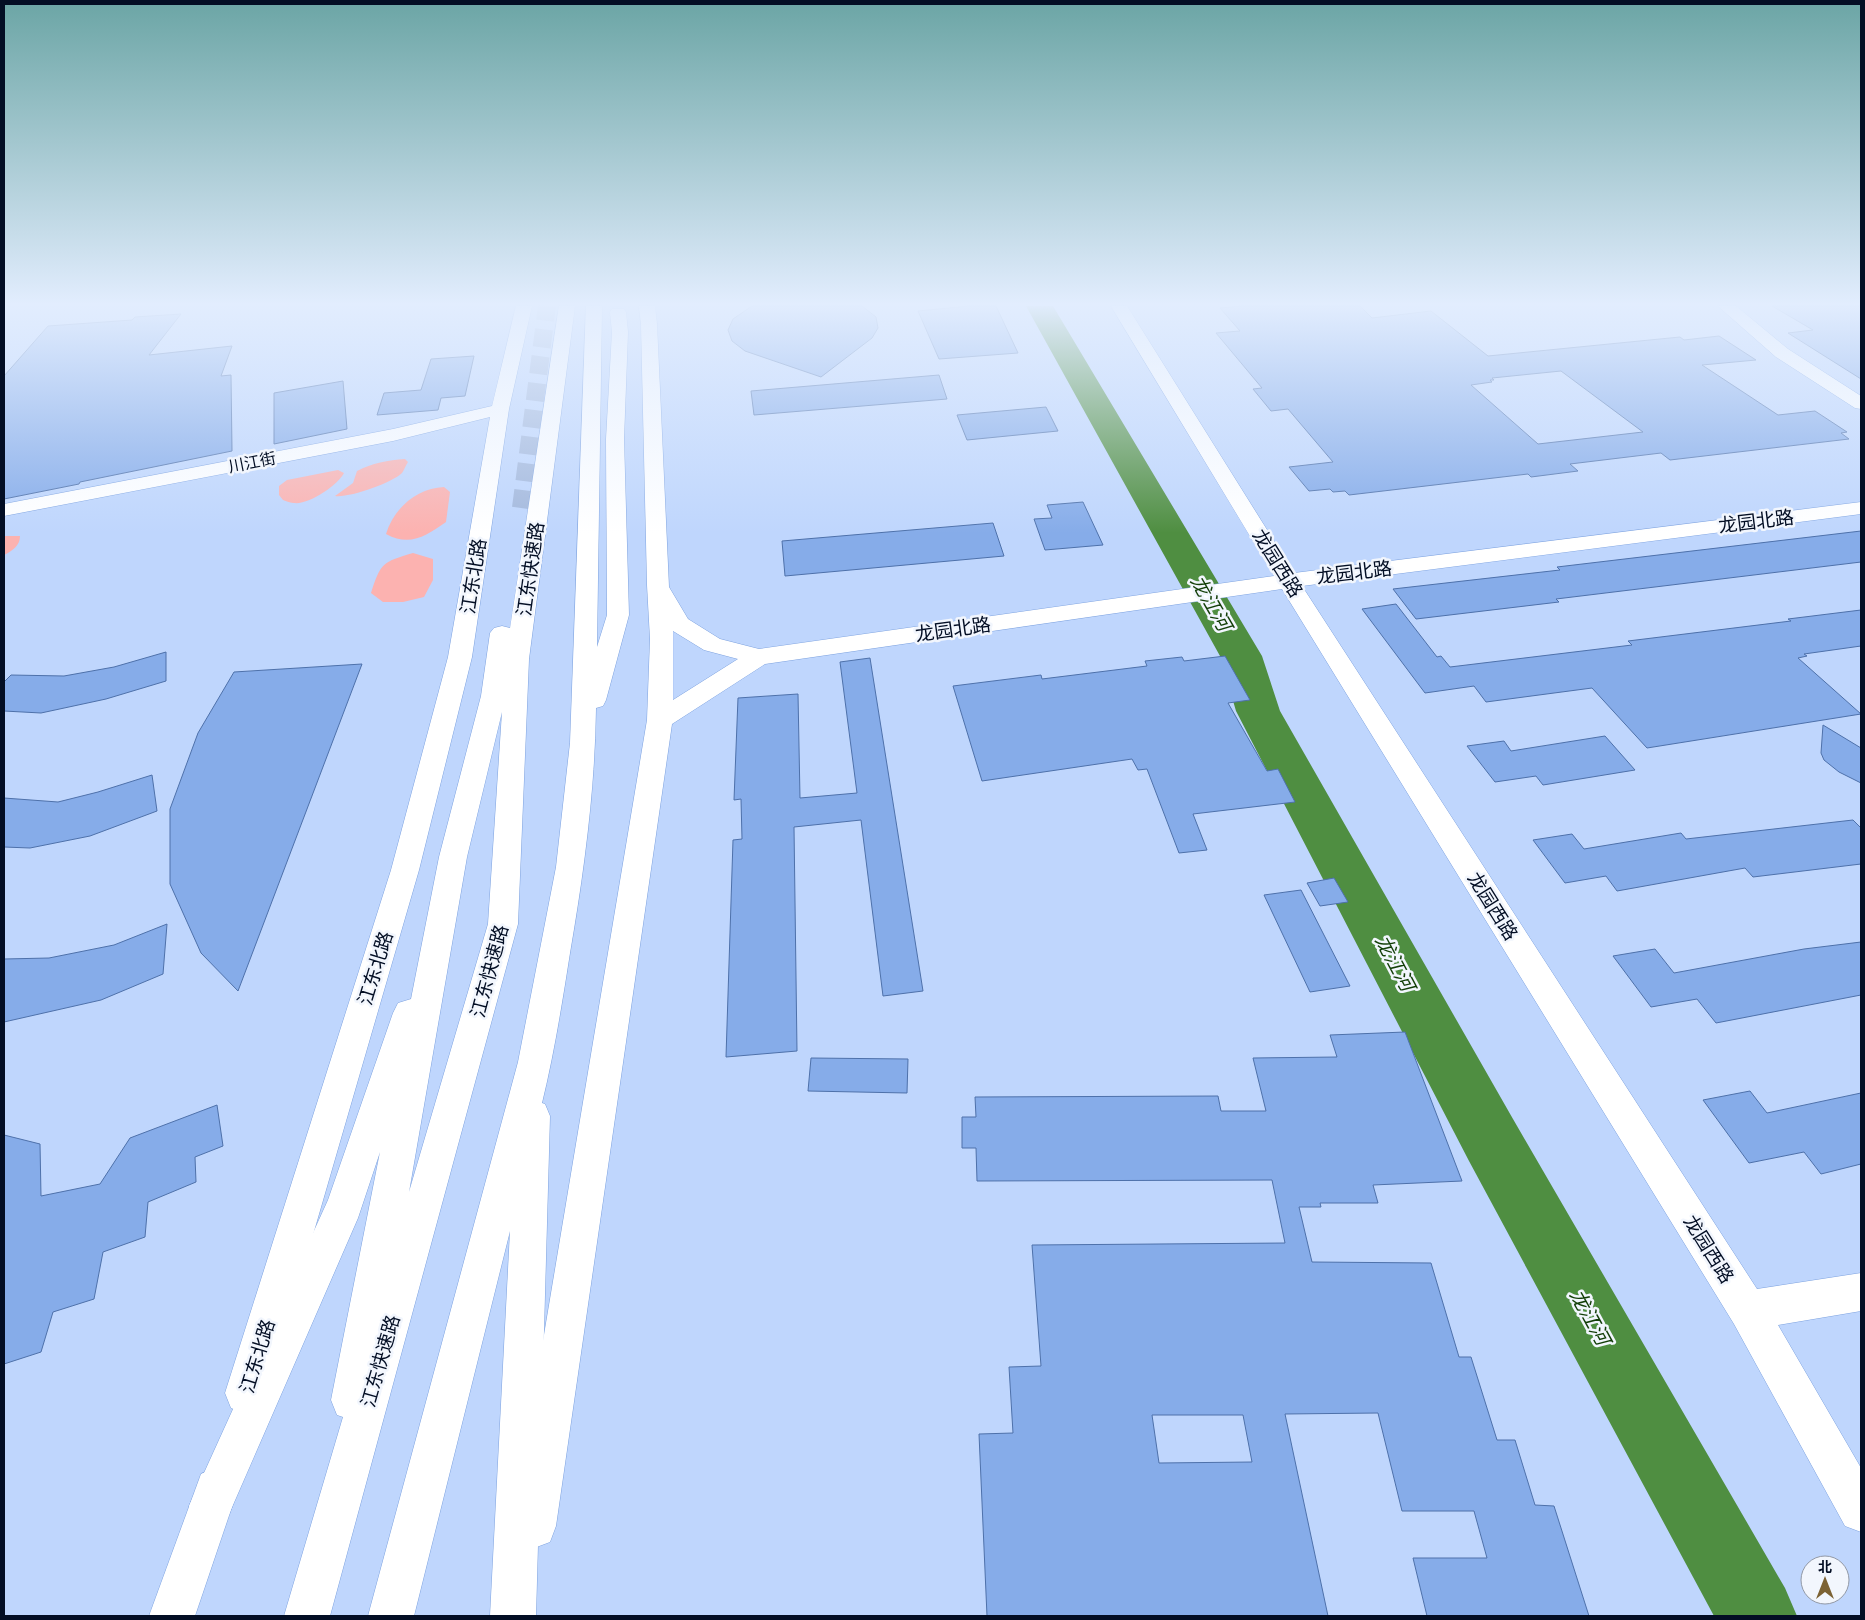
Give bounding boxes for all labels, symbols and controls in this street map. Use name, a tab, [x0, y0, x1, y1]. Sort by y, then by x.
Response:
street label: 川江街	[227, 450, 277, 475]
street label: 龙园北路	[1717, 507, 1795, 537]
street label: 江东快速路	[513, 521, 548, 618]
street label: 龙园西路	[1249, 526, 1306, 601]
street label: 江东北路	[457, 537, 490, 615]
street label: 龙园北路	[1315, 558, 1393, 588]
water label: 龙江河	[1186, 572, 1237, 638]
street label: 龙园北路	[914, 615, 992, 645]
street label: 龙园西路	[1464, 869, 1521, 944]
street label: 江东快速路	[467, 923, 512, 1020]
street label: 江东北路	[354, 929, 397, 1008]
water label: 龙江河	[1371, 932, 1420, 998]
street label: 龙园西路	[1680, 1212, 1737, 1287]
water label: 龙江河	[1566, 1286, 1615, 1352]
street label: 江东快速路	[357, 1313, 404, 1410]
street label: 江东北路	[236, 1317, 279, 1396]
north arrow	[1800, 1555, 1850, 1605]
text: 北	[1818, 1560, 1832, 1575]

